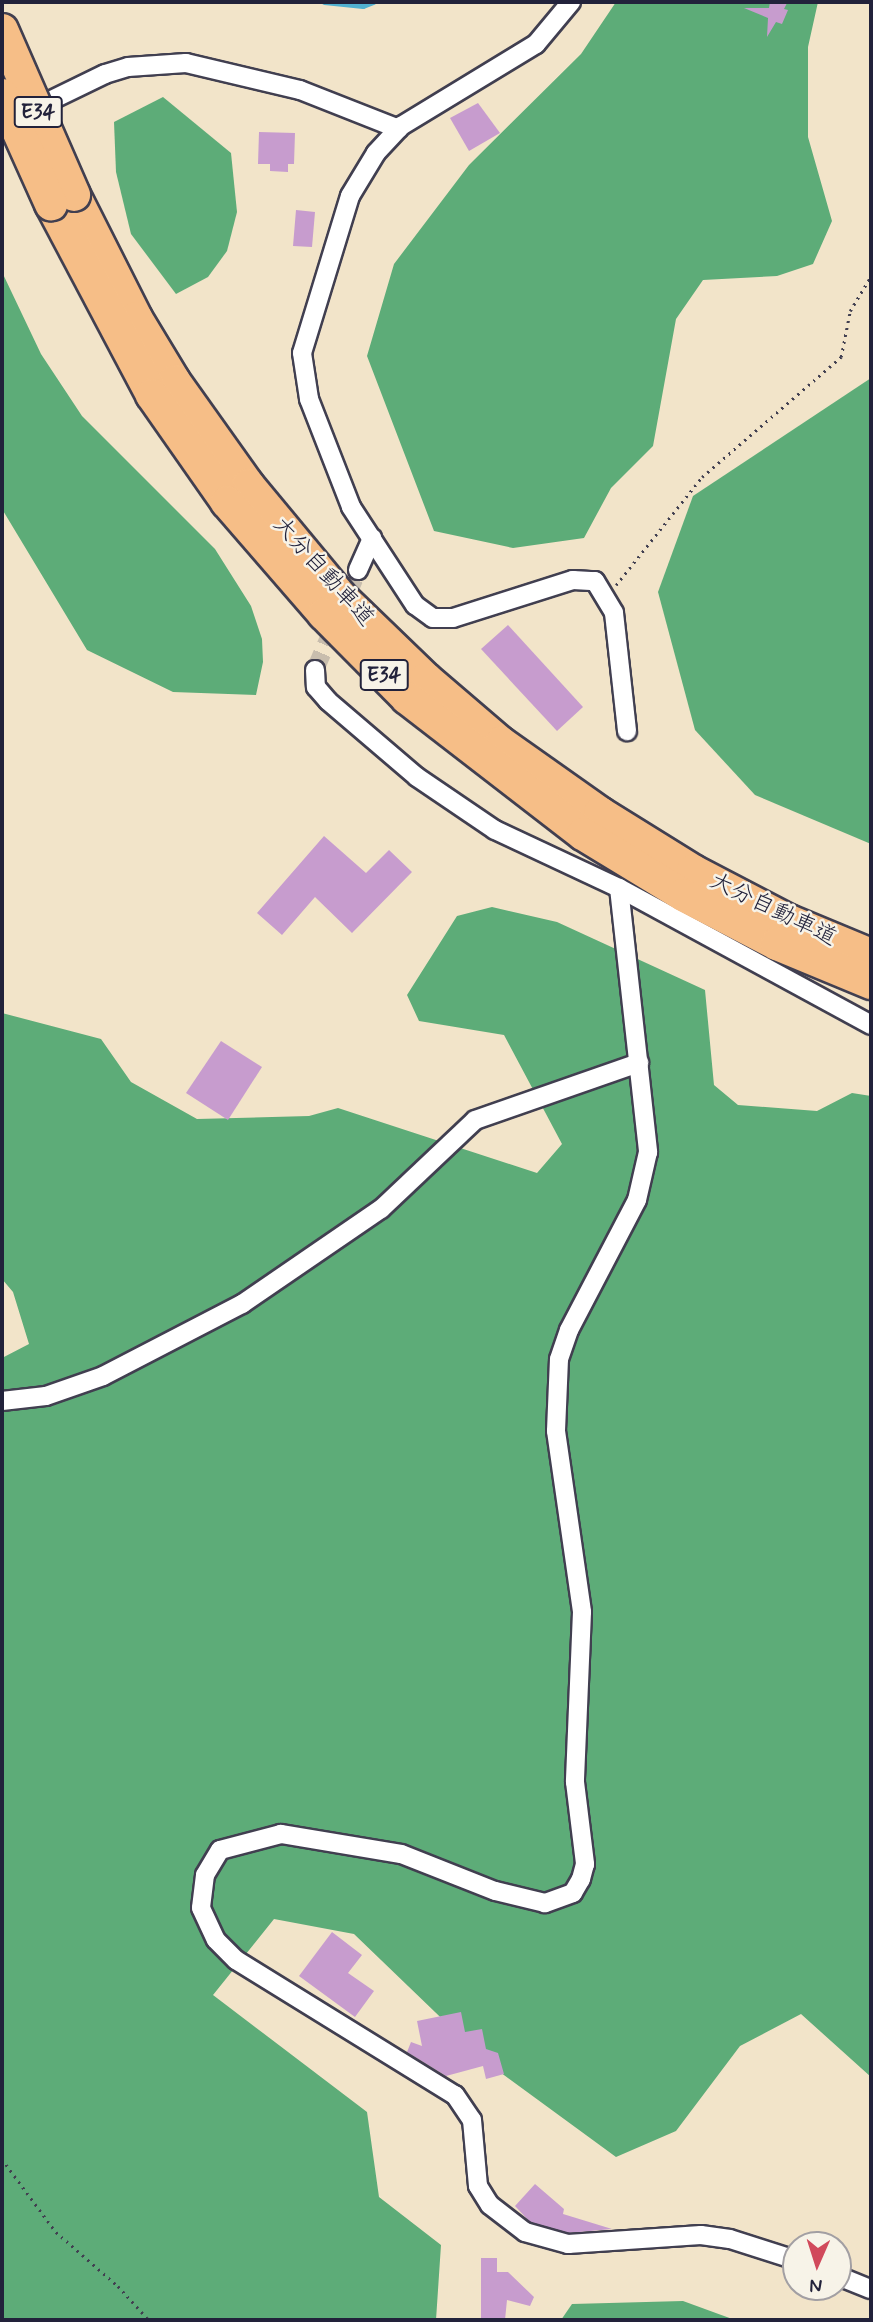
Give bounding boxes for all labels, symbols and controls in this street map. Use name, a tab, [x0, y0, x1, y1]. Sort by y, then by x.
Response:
road number: E34	[14, 94, 62, 130]
street label: 大分自動車道	[267, 511, 379, 633]
road number: E34	[360, 658, 408, 692]
street label: 大分自動車道	[705, 867, 841, 953]
north arrow	[782, 2231, 852, 2301]
text: N	[809, 2273, 823, 2298]

